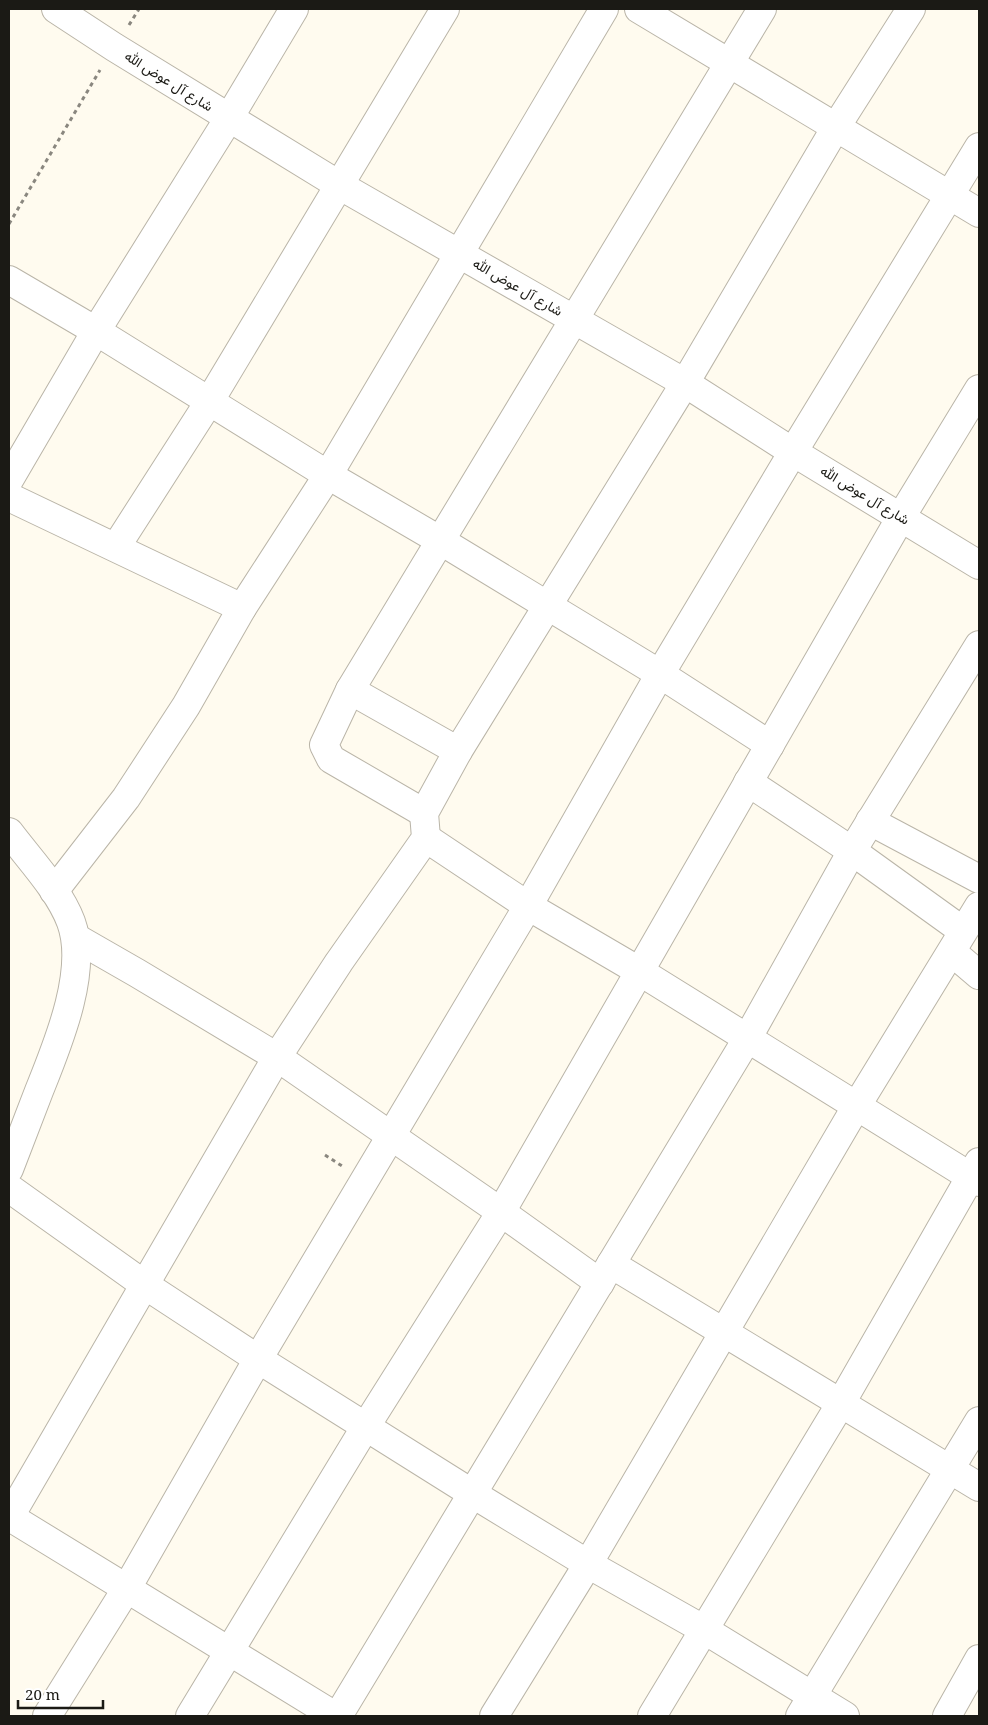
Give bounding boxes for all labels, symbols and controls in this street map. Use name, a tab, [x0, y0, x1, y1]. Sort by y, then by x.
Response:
street label: شارع آل عوض الله	[120, 46, 217, 117]
street label: شارع آل عوض الله	[469, 253, 567, 322]
street label: شارع آل عوض الله	[816, 460, 913, 530]
scale bar	[18, 1678, 102, 1710]
text: 20 m	[25, 1684, 60, 1704]

